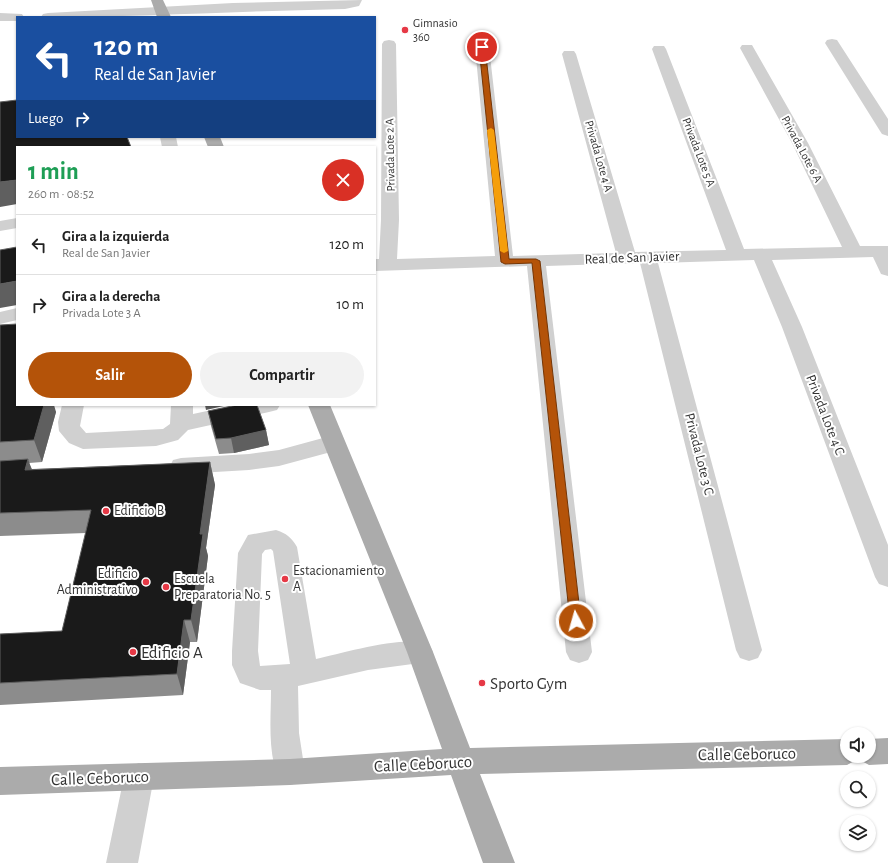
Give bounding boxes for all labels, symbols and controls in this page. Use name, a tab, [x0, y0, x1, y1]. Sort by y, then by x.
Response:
place label: Gimnasio 360	[413, 17, 458, 43]
marker: Gimnasio 360	[400, 25, 410, 35]
pin	[465, 30, 499, 64]
icon: left	[28, 32, 80, 84]
text: 120 m	[94, 33, 159, 61]
icon: arrive	[471, 36, 493, 58]
text: Real de San Javier	[94, 66, 216, 84]
icon: right	[71, 108, 93, 130]
text: Luego	[28, 111, 63, 126]
street label: Privada Lote 6 A	[779, 114, 825, 184]
street label: Privada Lote 5 A	[680, 116, 718, 188]
street label: Privada Lote 2 A	[383, 118, 397, 192]
street label: Privada Lote 4 A	[583, 119, 615, 193]
button: close	[322, 159, 364, 201]
text: 1 min	[28, 160, 79, 184]
text: 260 m · 08:52	[28, 188, 94, 201]
text: Gira a la izquierda	[62, 229, 169, 244]
icon: left	[28, 234, 50, 256]
text: 120 m	[330, 237, 364, 252]
text: Real de San Javier	[62, 247, 150, 260]
street label: Real de San Javier	[584, 249, 680, 267]
text: Gira a la derecha	[62, 289, 161, 304]
icon: right	[28, 294, 50, 316]
text: 10 m	[336, 297, 364, 312]
text: Privada Lote 3 A	[62, 307, 141, 320]
button: Salir	[28, 352, 192, 398]
button: Compartir	[200, 352, 364, 398]
street label: Privada Lote 4 C	[803, 373, 847, 457]
street label: Privada Lote 3 C	[682, 412, 716, 496]
place label: Edificio B	[114, 504, 164, 518]
marker: Edificio B	[101, 506, 111, 516]
place label: Estacionamiento A	[293, 564, 384, 594]
place label: Edificio Administrativo	[57, 567, 138, 597]
place label: Escuela Preparatoria No. 5	[174, 572, 271, 602]
marker: Estacionamiento A	[280, 574, 290, 584]
marker: Edificio Administrativo	[141, 577, 151, 587]
marker: Escuela Preparatoria No. 5	[161, 582, 171, 592]
position arrow	[555, 600, 597, 642]
place label: Edificio A	[141, 644, 203, 661]
marker: Edificio A	[128, 647, 138, 657]
place label: Sporto Gym	[490, 675, 567, 693]
marker: Sporto Gym	[477, 678, 487, 688]
map controls	[840, 727, 876, 851]
button: sound	[840, 727, 876, 763]
street label: Calle Ceboruco	[698, 745, 796, 763]
street label: Calle Ceboruco	[374, 753, 472, 775]
street label: Calle Ceboruco	[51, 768, 149, 788]
button: search	[840, 771, 876, 807]
button: layers	[840, 815, 876, 851]

